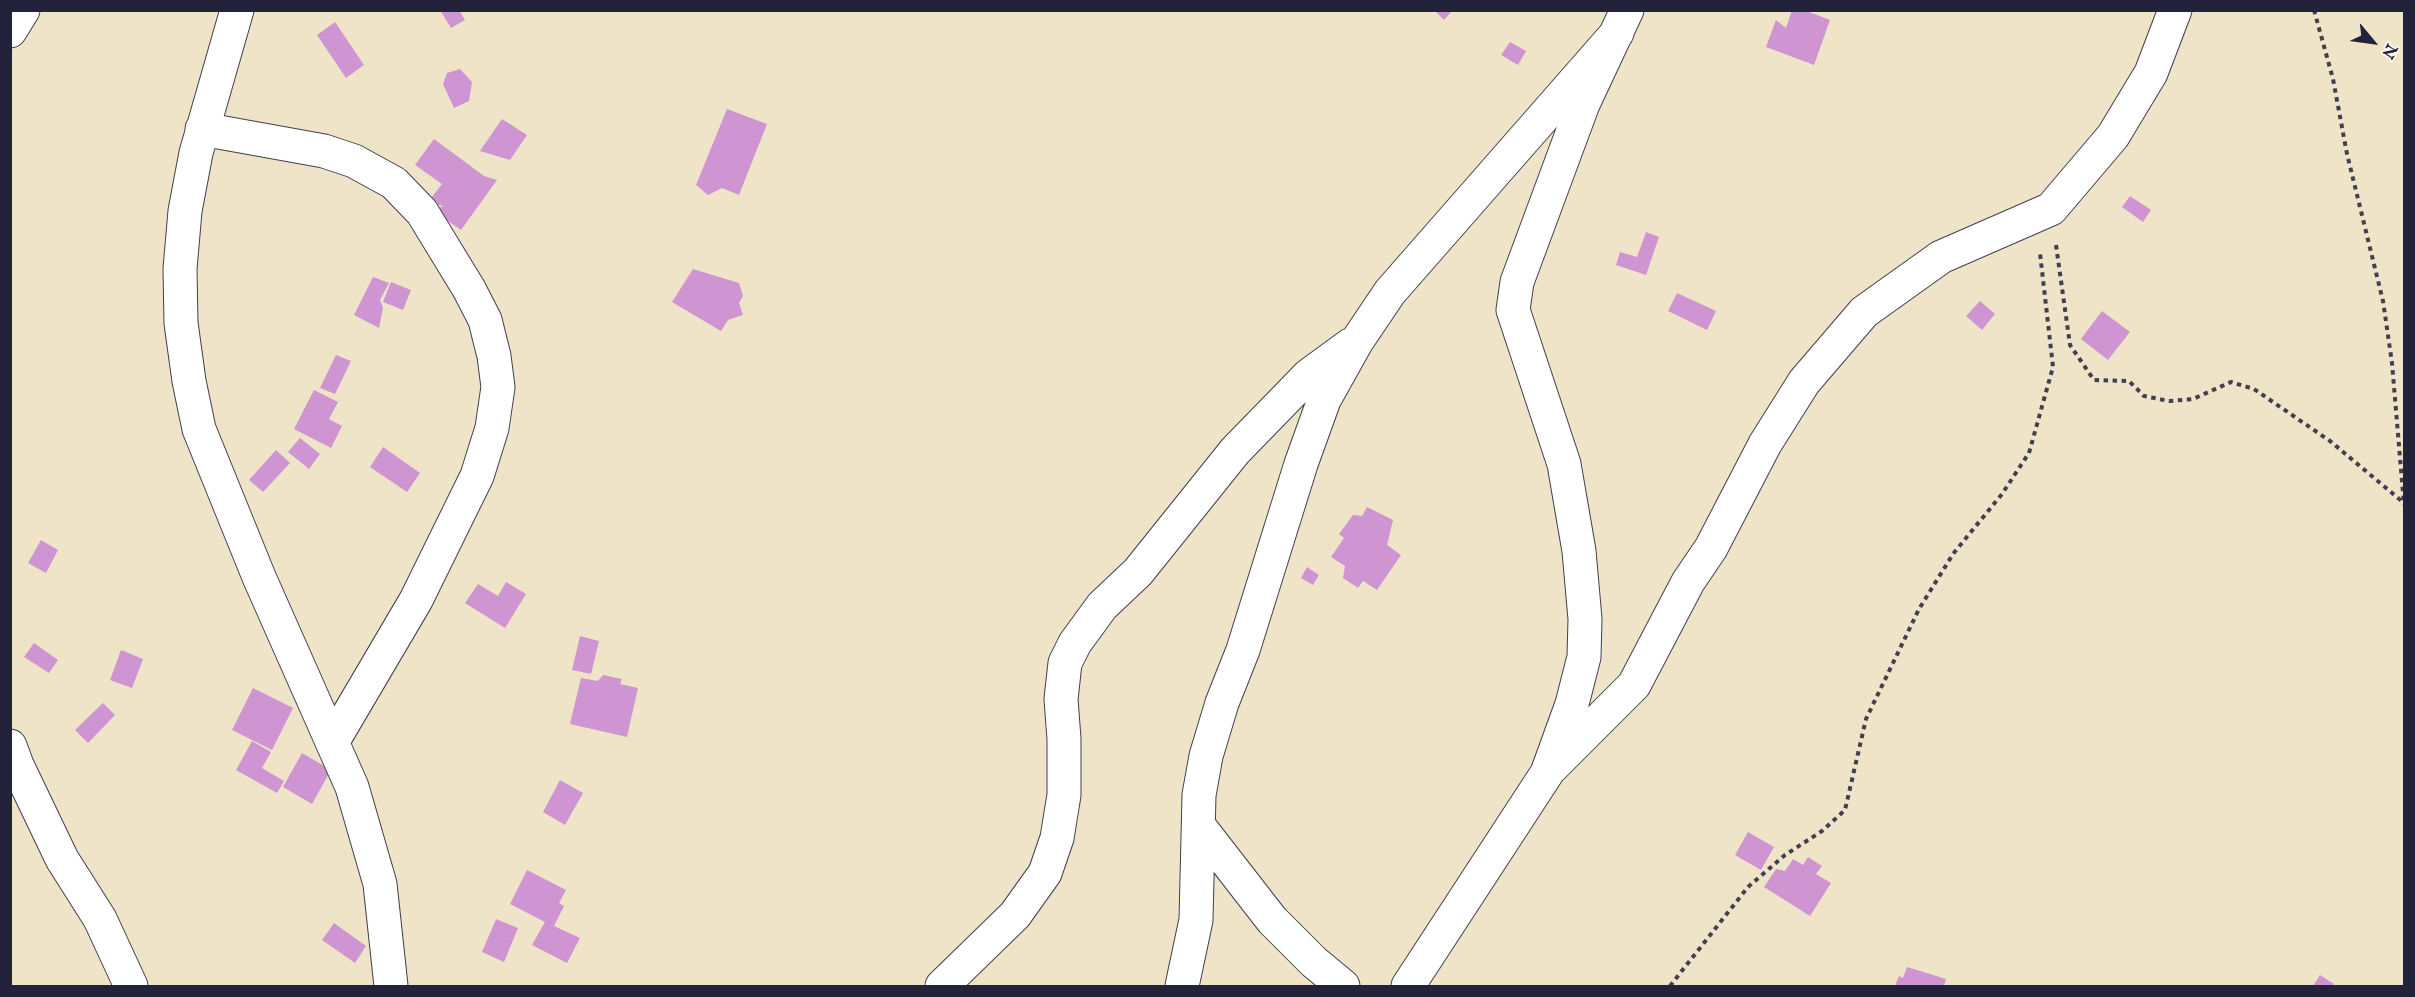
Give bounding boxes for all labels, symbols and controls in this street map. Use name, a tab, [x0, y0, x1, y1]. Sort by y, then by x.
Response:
north arrow	[2343, 12, 2403, 72]
text: N	[2377, 40, 2401, 62]

